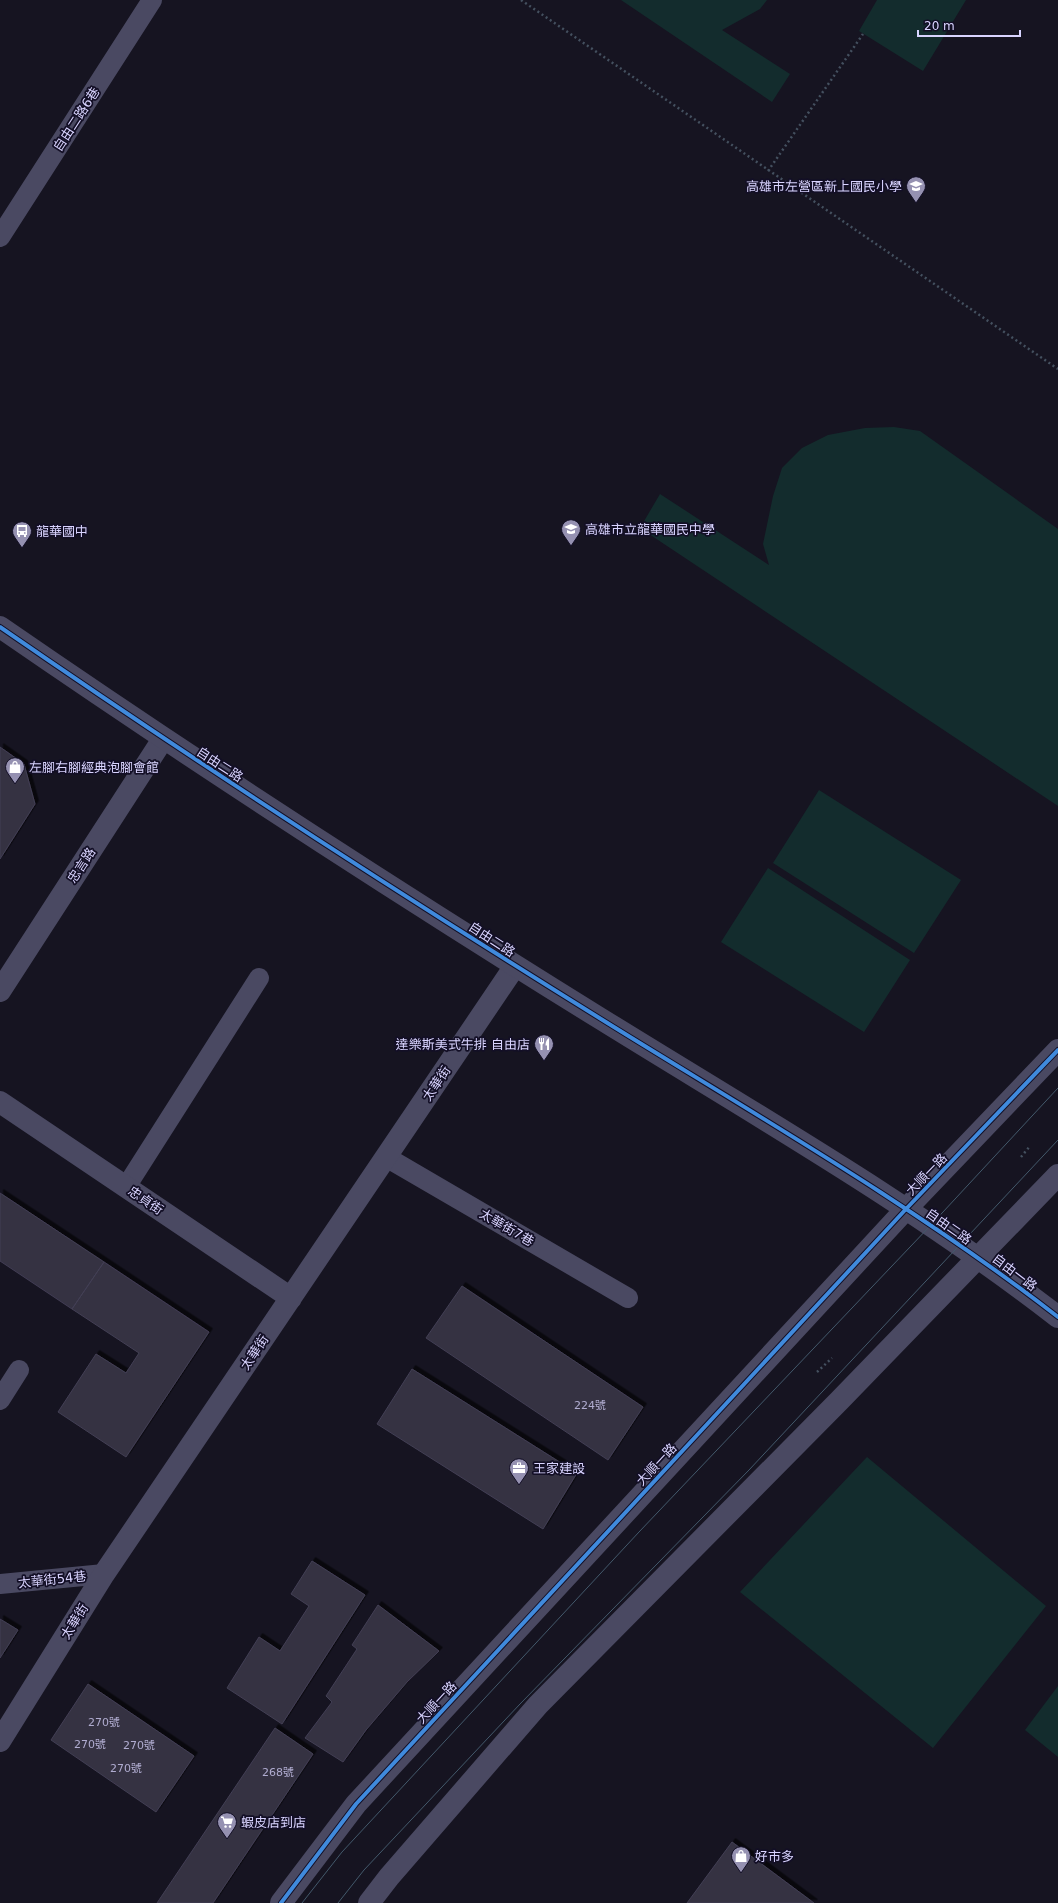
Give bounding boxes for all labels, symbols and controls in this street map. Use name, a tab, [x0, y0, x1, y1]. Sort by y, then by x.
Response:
scale bar	[918, 12, 1020, 38]
text: 20 m	[924, 19, 955, 33]
street label: 自由二路6巷	[50, 84, 103, 154]
school or university icon: 高雄市左營區新上國民小學	[905, 175, 927, 203]
place label: 高雄市左營區新上國民小學	[746, 179, 902, 194]
school or university icon: 高雄市立龍華國民中學	[560, 518, 582, 546]
bus stop icon: 龍華國中	[11, 520, 33, 548]
place label: 高雄市立龍華國民中學	[585, 522, 715, 537]
place label: 龍華國中	[36, 524, 88, 539]
street label: 自由二路	[194, 744, 246, 785]
shop icon: 左腳右腳經典泡腳會館	[4, 756, 26, 784]
place label: 左腳右腳經典泡腳會館	[29, 760, 159, 775]
street label: 忠言路	[65, 845, 98, 886]
street label: 自由二路	[466, 919, 518, 960]
restaurant icon: 達樂斯美式牛排 自由店	[533, 1033, 555, 1061]
place label: 達樂斯美式牛排 自由店	[396, 1037, 530, 1052]
street label: 太華街	[419, 1063, 454, 1104]
street label: 大順一路	[903, 1150, 950, 1198]
street label: 忠貞街	[125, 1183, 166, 1218]
street label: 自由二路	[923, 1205, 974, 1247]
street label: 太華街7巷	[477, 1206, 537, 1249]
street label: 自由一路	[989, 1251, 1040, 1294]
street label: 太華街	[237, 1332, 272, 1373]
house number: 224號	[574, 1399, 606, 1412]
street label: 大順一路	[633, 1440, 680, 1488]
office icon: 王家建設	[508, 1457, 530, 1485]
place label: 王家建設	[533, 1461, 585, 1476]
street label: 太華街54巷	[17, 1568, 87, 1591]
street label: 太華街	[58, 1601, 91, 1642]
street label: 大順一路	[413, 1678, 460, 1726]
house number: 270號	[88, 1716, 120, 1729]
house number: 270號	[74, 1738, 106, 1751]
house number: 270號	[123, 1739, 155, 1752]
house number: 270號	[110, 1762, 142, 1775]
house number: 268號	[262, 1766, 294, 1779]
supermarket icon: 蝦皮店到店	[216, 1811, 238, 1839]
place label: 蝦皮店到店	[241, 1815, 306, 1830]
shop icon: 好市多	[730, 1845, 752, 1873]
place label: 好市多	[755, 1849, 794, 1864]

